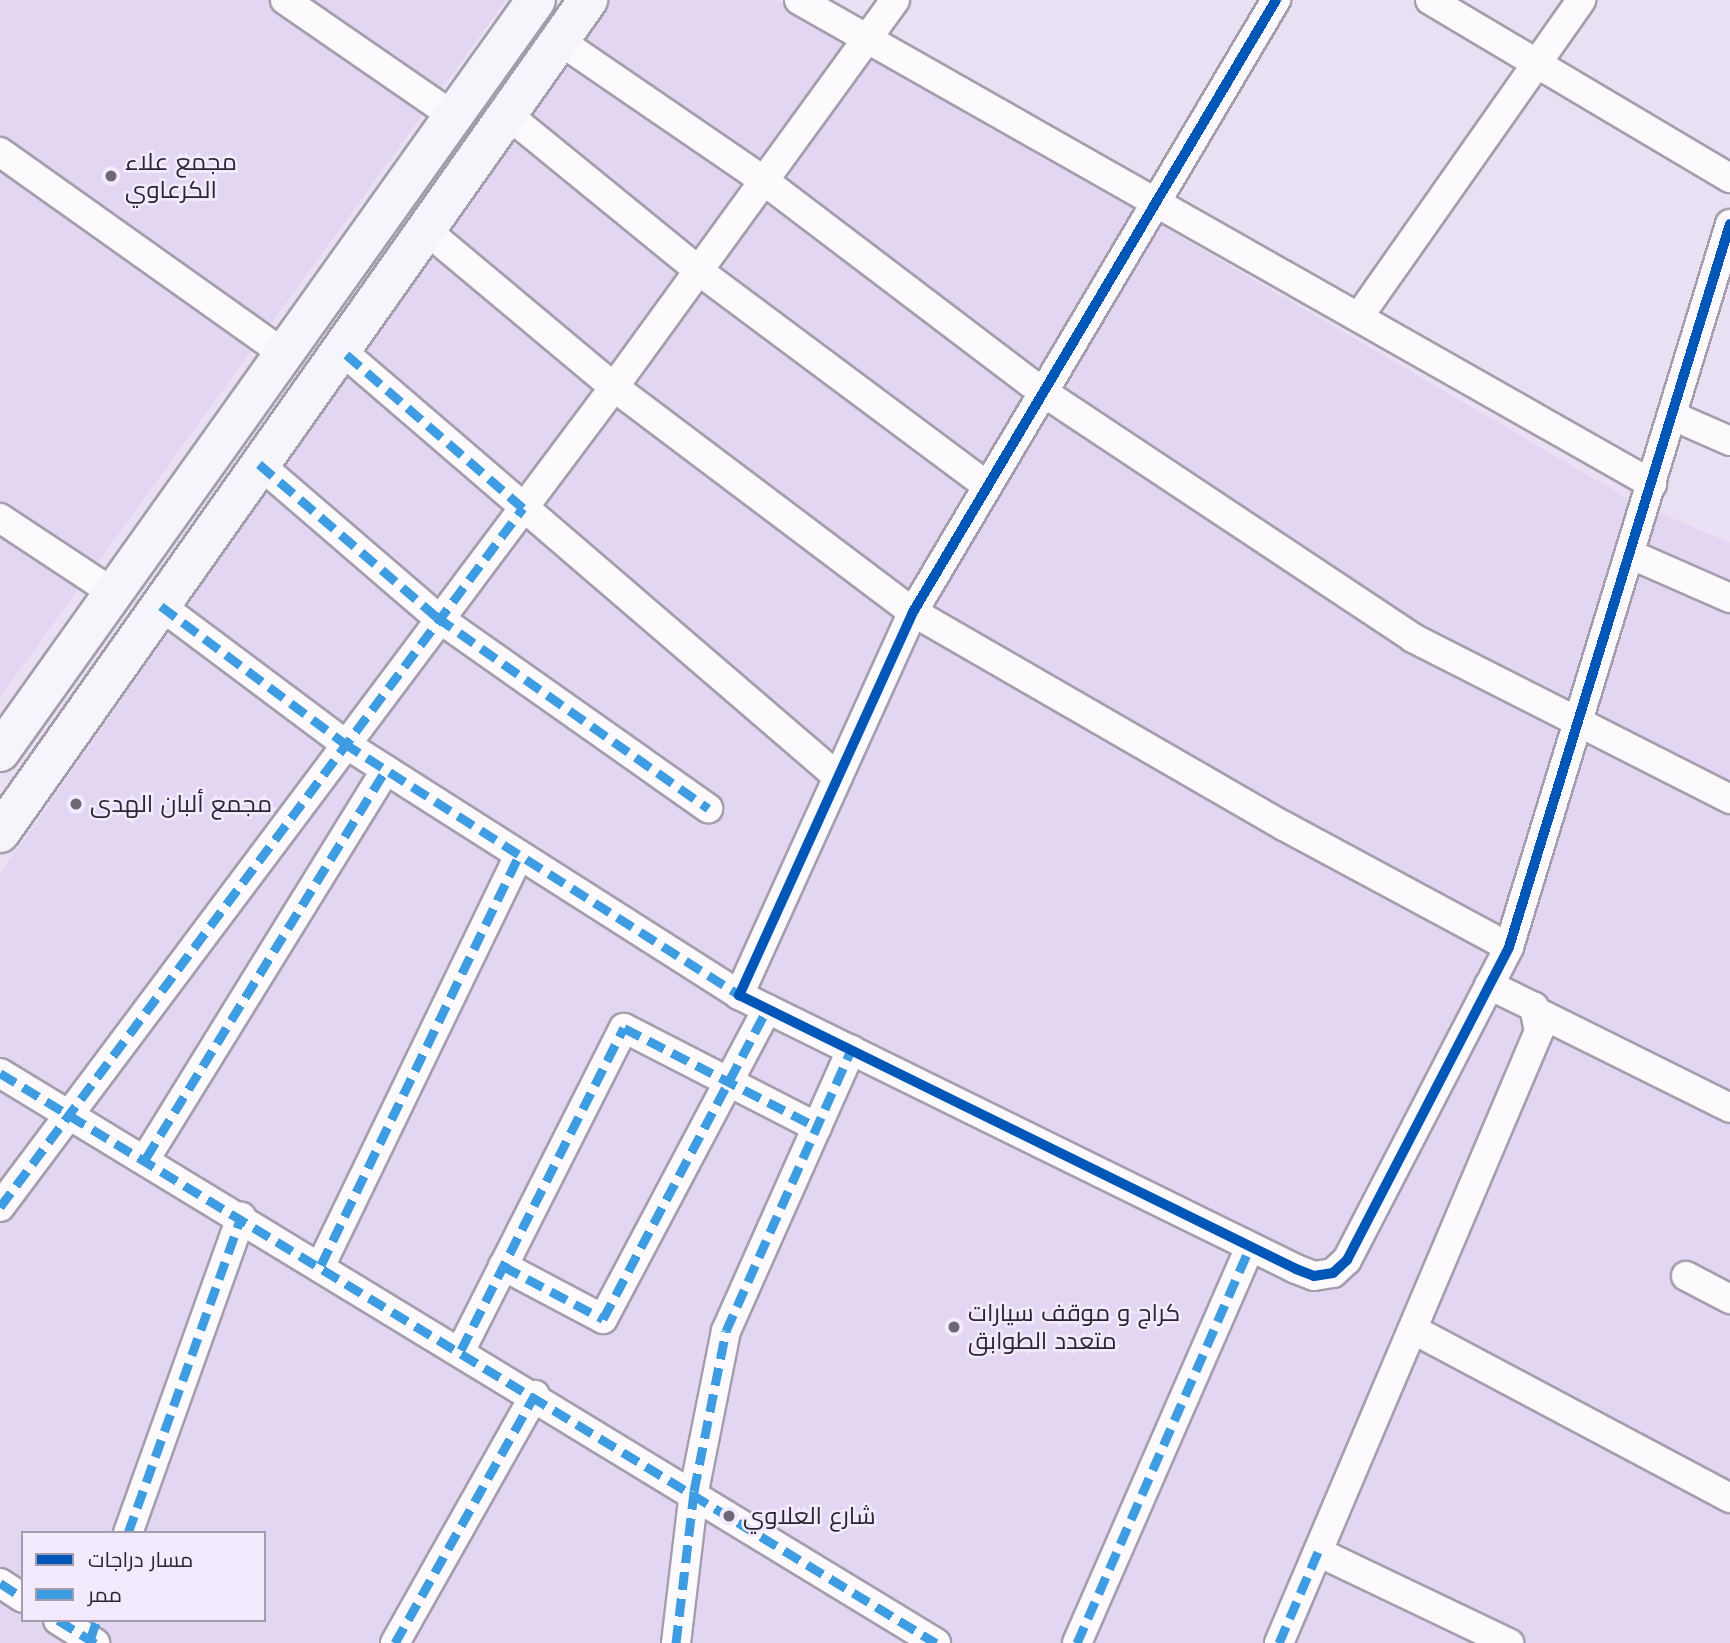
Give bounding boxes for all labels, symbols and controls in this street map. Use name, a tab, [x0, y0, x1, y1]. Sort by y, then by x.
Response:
place label: مجمع علاء الكرعاوي	[125, 148, 237, 204]
marker: مجمع علاء الكرعاوي	[103, 168, 119, 184]
place label: مجمع ألبان الهدى	[90, 790, 272, 818]
marker: مجمع ألبان الهدى	[68, 796, 84, 812]
place label: كراج و موقف سيارات متعدد الطوابق	[968, 1299, 1180, 1355]
marker: كراج و موقف سيارات متعدد الطوابق	[946, 1319, 962, 1335]
place label: شارع العلاوي	[743, 1502, 876, 1530]
marker: شارع العلاوي	[721, 1508, 737, 1524]
legend	[21, 1531, 266, 1622]
text: مسار دراجات	[88, 1545, 193, 1575]
text: ممر	[88, 1580, 122, 1610]

